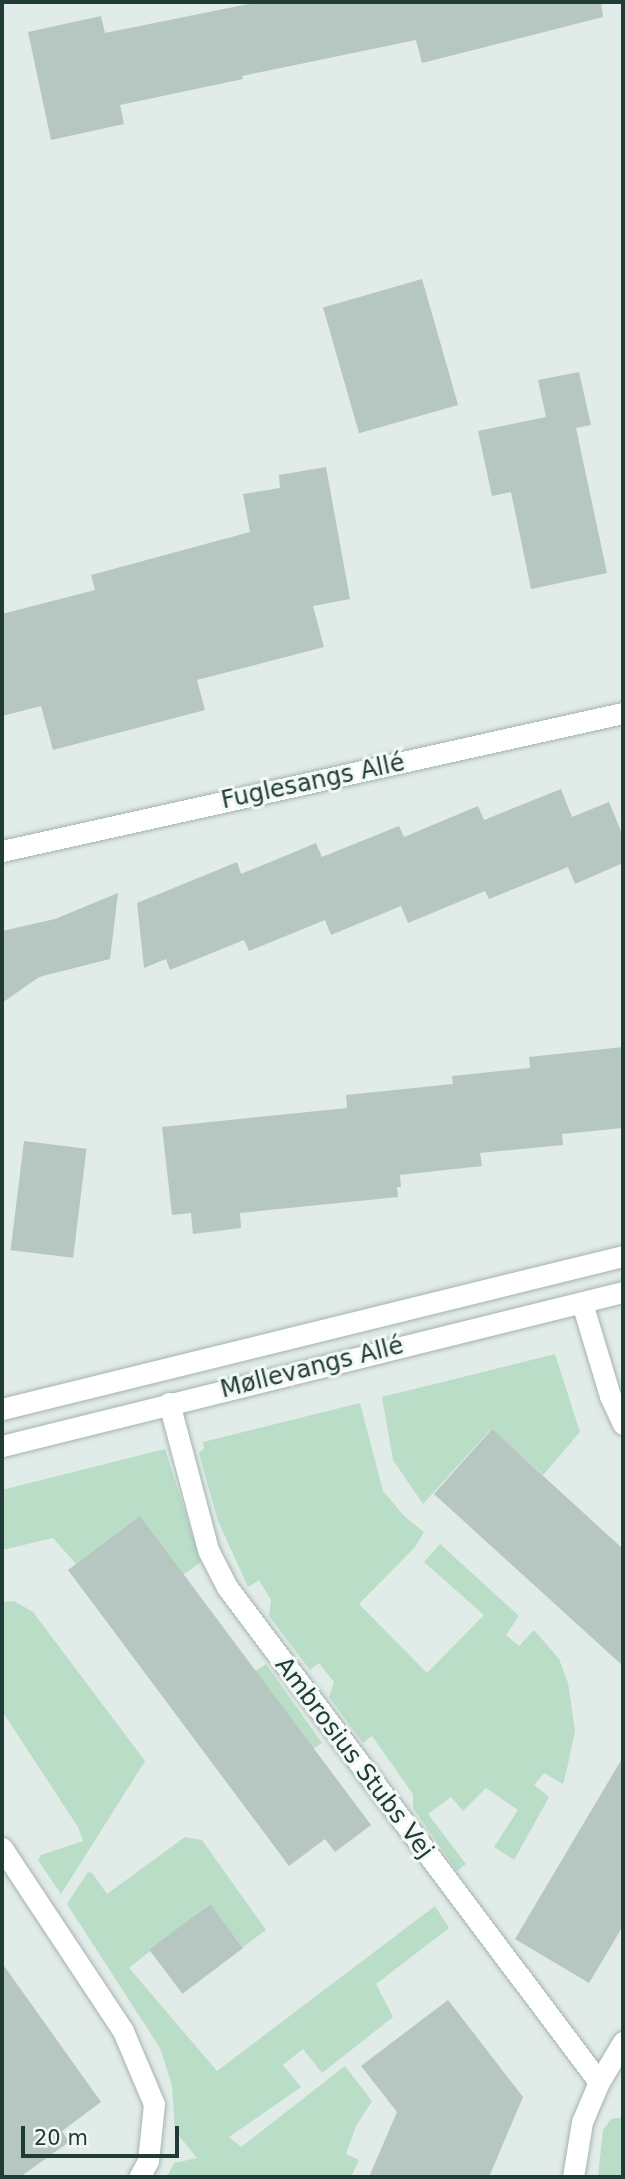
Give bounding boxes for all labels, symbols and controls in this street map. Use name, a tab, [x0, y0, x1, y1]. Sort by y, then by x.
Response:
street label: Fuglesangs Allé	[219, 749, 407, 815]
street label: Møllevangs Allé	[218, 1331, 406, 1405]
street label: Ambrosius Stubs Vej	[269, 1652, 439, 1864]
scale bar	[24, 2112, 182, 2156]
text: 20 m	[34, 2126, 88, 2150]

